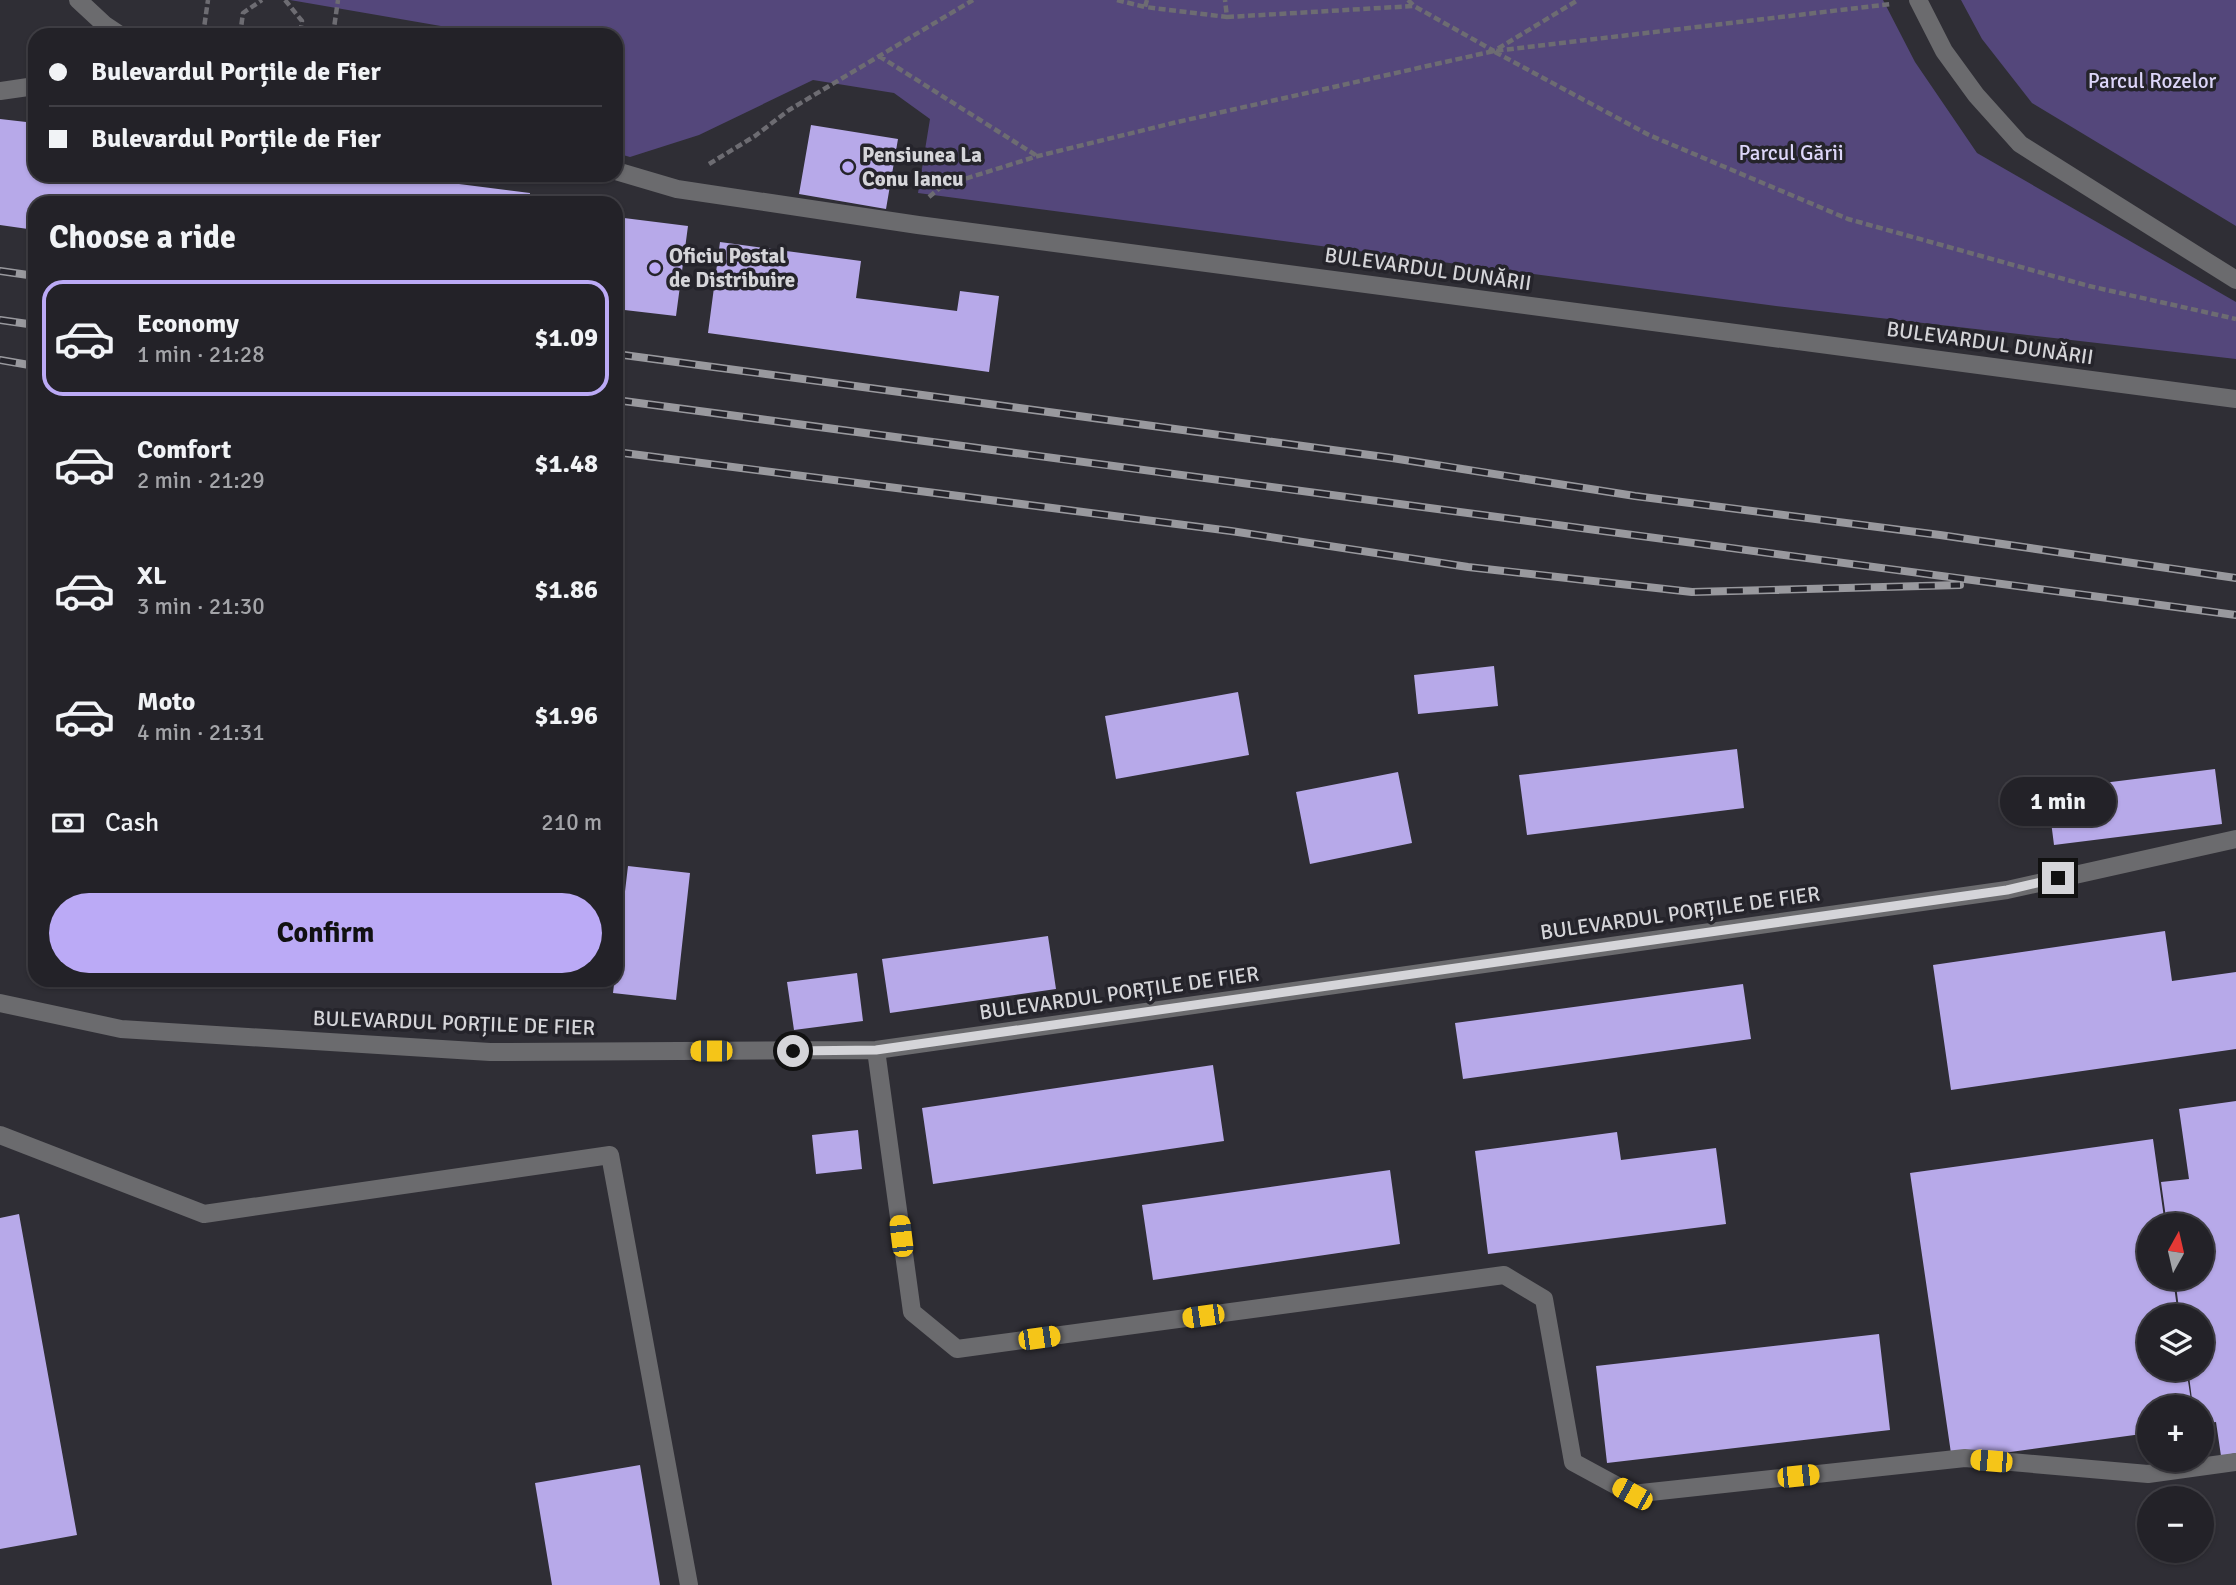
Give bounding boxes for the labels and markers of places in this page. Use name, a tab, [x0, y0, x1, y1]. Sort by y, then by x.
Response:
place label: Pensiunea La Conu Iancu	[862, 142, 982, 192]
marker: Pensiunea La Conu Iancu	[840, 159, 856, 175]
place label: Oficiu Postal de Distribuire	[669, 243, 795, 293]
marker: Oficiu Postal de Distribuire	[647, 260, 663, 276]

